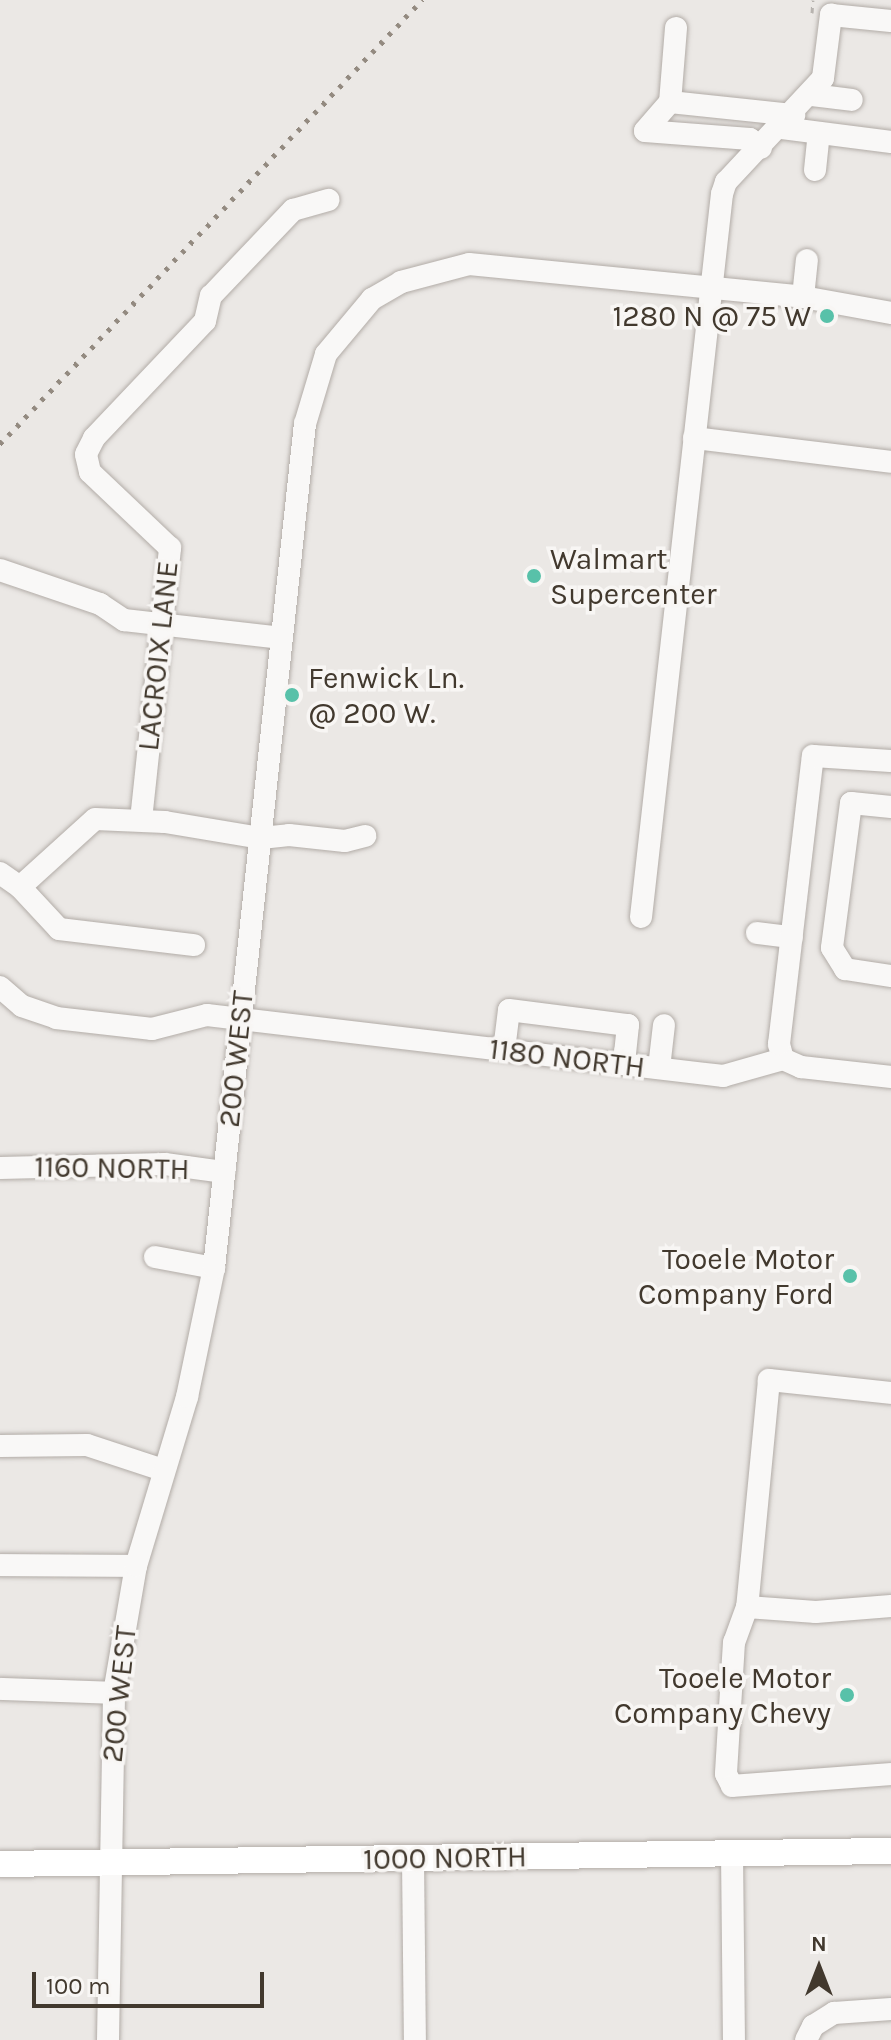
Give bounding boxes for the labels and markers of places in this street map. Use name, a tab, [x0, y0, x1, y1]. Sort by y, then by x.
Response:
place label: 1280 N @ 75 W	[612, 298, 811, 334]
marker: 1280 N @ 75 W	[818, 307, 836, 325]
place label: Walmart Supercenter	[550, 541, 717, 612]
marker: Walmart Supercenter	[525, 567, 543, 585]
place label: Fenwick Ln. @ 200 W.	[308, 660, 464, 730]
marker: Fenwick Ln. @ 200 W.	[283, 686, 301, 704]
place label: Tooele Motor Company Ford	[638, 1241, 834, 1312]
marker: Tooele Motor Company Ford	[841, 1267, 859, 1285]
place label: Tooele Motor Company Chevy	[614, 1660, 831, 1730]
marker: Tooele Motor Company Chevy	[838, 1686, 856, 1704]

